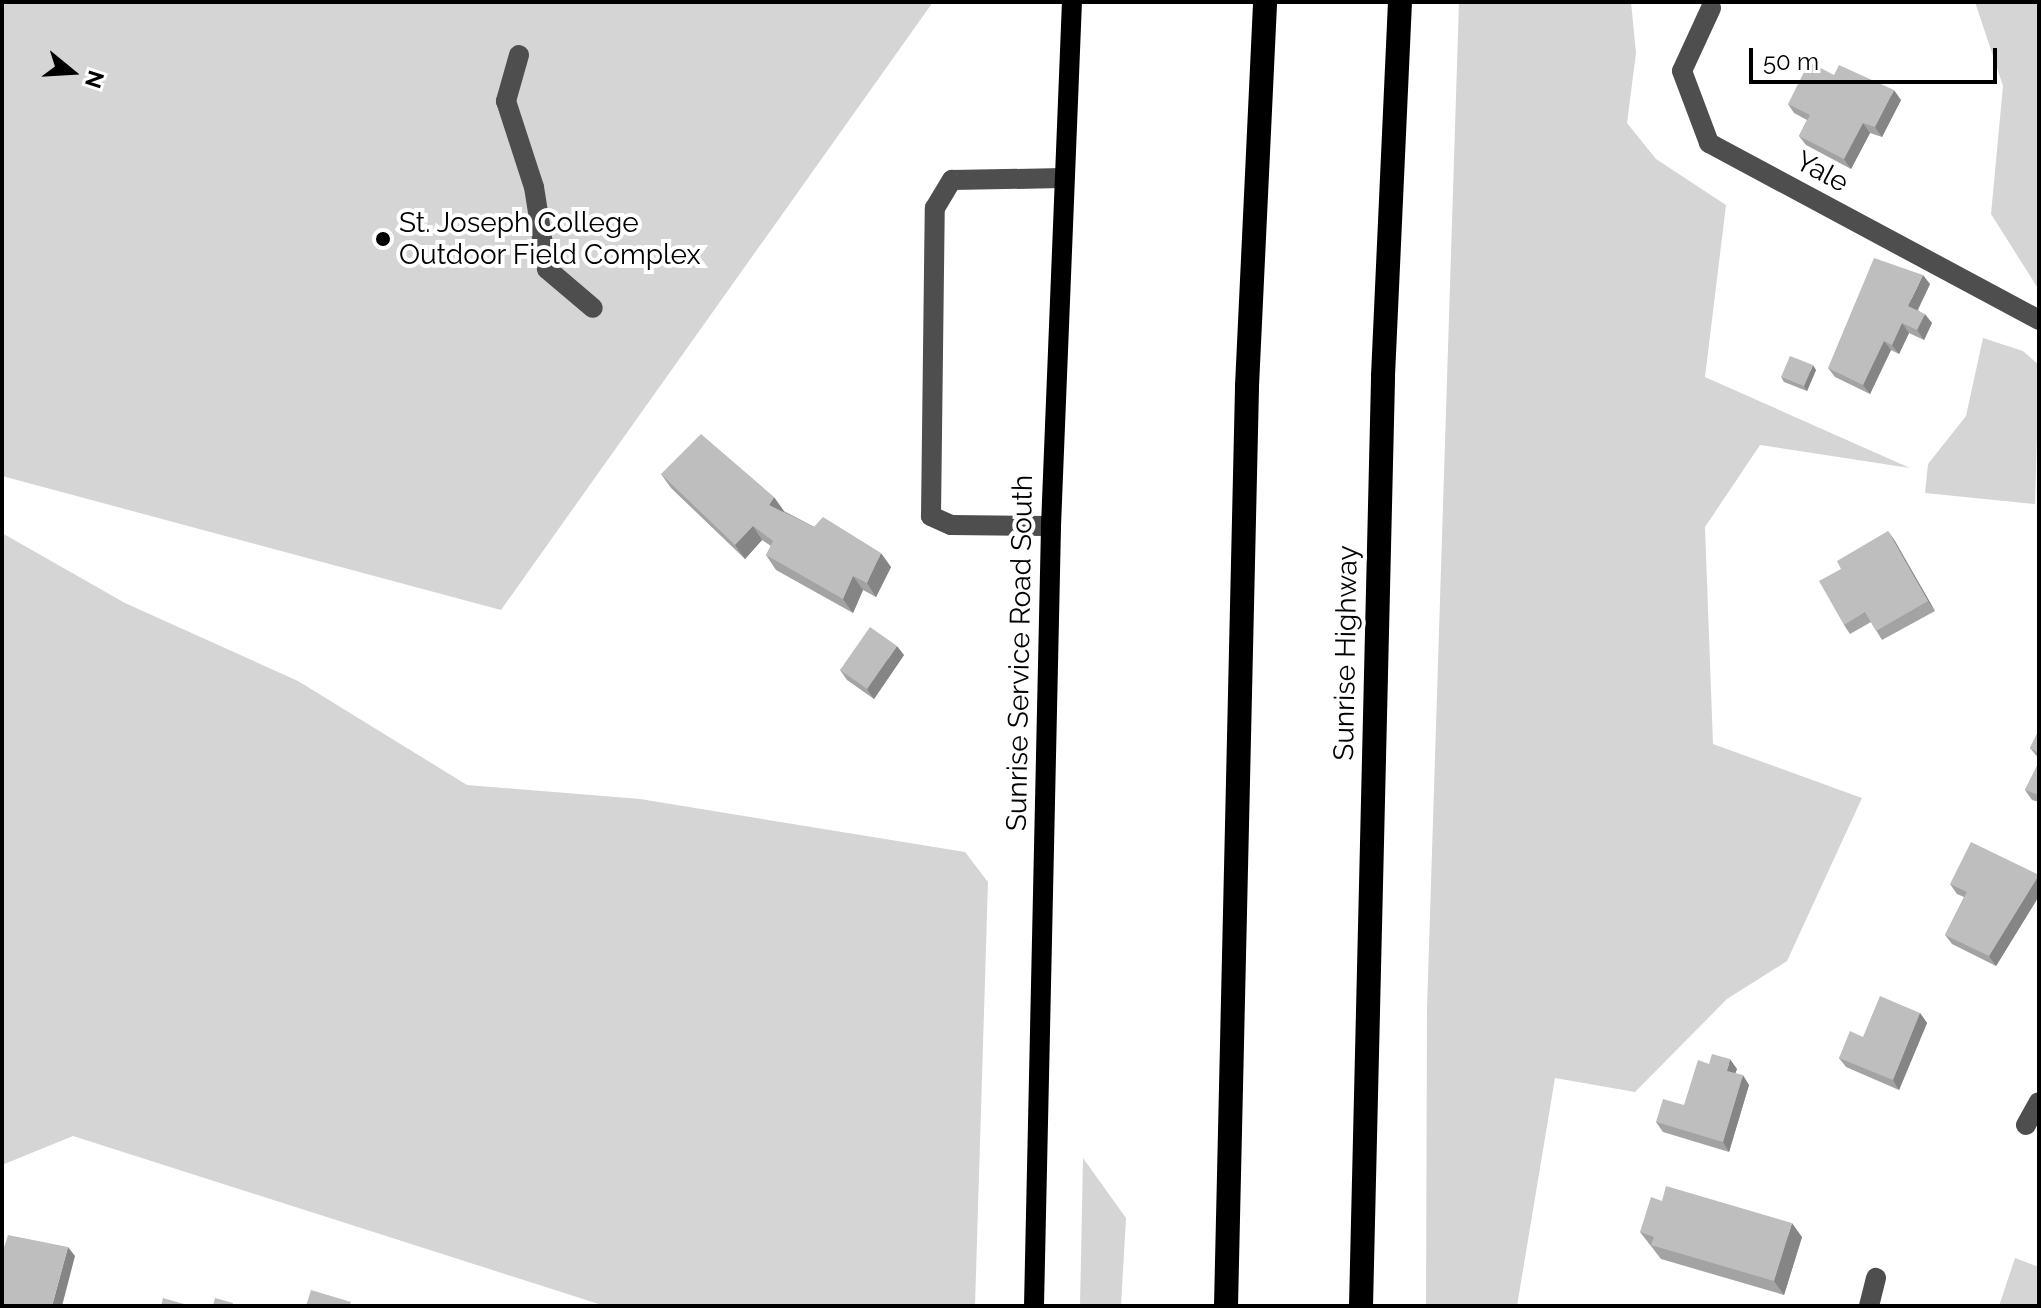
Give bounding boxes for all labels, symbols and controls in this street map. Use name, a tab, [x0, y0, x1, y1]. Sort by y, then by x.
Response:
north arrow	[32, 32, 112, 112]
scale bar	[1753, 32, 2001, 82]
text: 50 m	[1763, 47, 1819, 76]
text: N	[80, 67, 110, 91]
street label: Yale	[1790, 144, 1854, 200]
place label: St. Joseph College Outdoor Field Complex	[399, 206, 701, 272]
marker: St. Joseph College Outdoor Field Complex	[374, 230, 392, 248]
street label: Sunrise Service Road South	[1000, 475, 1040, 831]
street label: Sunrise Highway	[1327, 545, 1365, 761]

